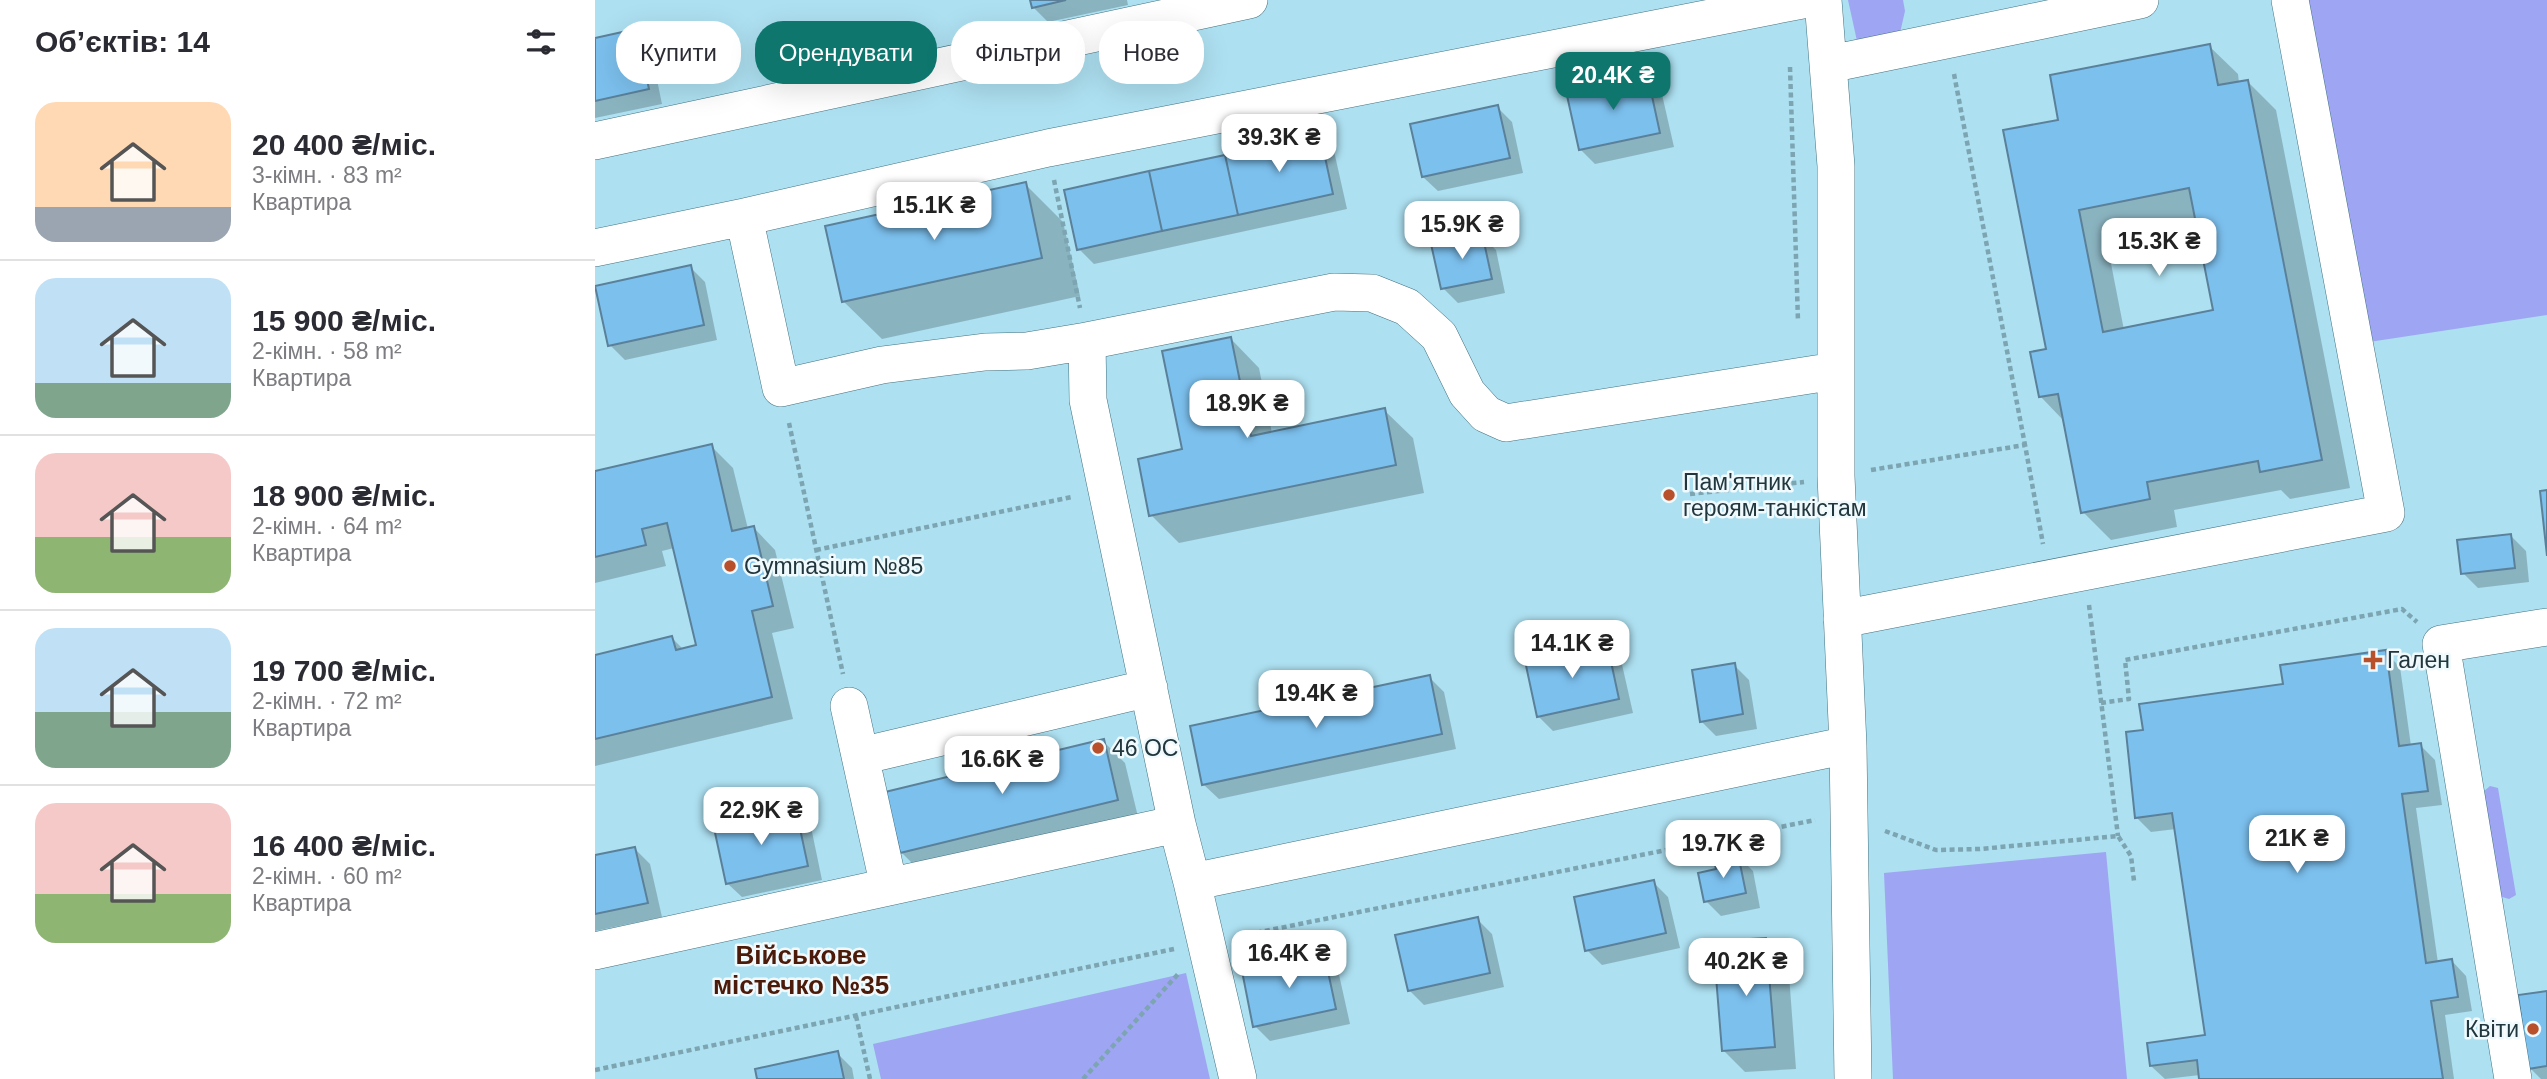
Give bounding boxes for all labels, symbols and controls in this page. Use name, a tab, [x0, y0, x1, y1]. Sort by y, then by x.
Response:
chip: Купити	[616, 21, 741, 84]
chip: Орендувати	[755, 21, 937, 84]
chip: Фільтри	[951, 21, 1085, 84]
chip: Нове	[1099, 21, 1204, 84]
icon: filters	[522, 23, 560, 61]
text: Об’єктів: 14	[35, 25, 210, 58]
pin: 20.4K ₴	[1548, 52, 1678, 112]
text: 20.4K ₴	[1571, 62, 1655, 88]
pin: 39.3K ₴	[1214, 114, 1344, 174]
text: 39.3K ₴	[1237, 124, 1321, 150]
text: 20 400 ₴/міс.	[252, 128, 436, 161]
icon: home	[91, 130, 175, 214]
text: 3-кімн. · 83 m²	[252, 162, 402, 188]
pin: 15.1K ₴	[869, 182, 999, 242]
text: Квартира	[252, 189, 351, 215]
text: 15.1K ₴	[892, 192, 976, 218]
pin: 15.9K ₴	[1397, 202, 1527, 261]
text: 15.9K ₴	[1420, 211, 1504, 237]
pin: 15.3K ₴	[2094, 218, 2224, 278]
text: 15.3K ₴	[2117, 228, 2201, 254]
text: 15 900 ₴/міс.	[252, 304, 436, 337]
icon: home	[91, 306, 175, 390]
text: 2-кімн. · 58 m²	[252, 338, 402, 364]
text: Квартира	[252, 365, 351, 391]
pin: 18.9K ₴	[1182, 380, 1312, 440]
text: 18.9K ₴	[1205, 390, 1289, 416]
place label: Пам'ятник героям-танкістам	[1683, 469, 1867, 521]
text: 18 900 ₴/міс.	[252, 479, 436, 512]
icon: home	[91, 481, 175, 565]
marker: Пам'ятник героям-танкістам	[1661, 487, 1677, 503]
text: 2-кімн. · 64 m²	[252, 513, 402, 539]
text: Квартира	[252, 540, 351, 566]
place label: Gymnasium №85	[744, 553, 923, 579]
marker: Gymnasium №85	[722, 558, 738, 574]
pin: 14.1K ₴	[1507, 620, 1637, 680]
text: 14.1K ₴	[1530, 630, 1614, 656]
place label: Гален	[2387, 647, 2450, 673]
marker: Гален	[2365, 652, 2381, 668]
text: 19 700 ₴/міс.	[252, 654, 436, 687]
icon: home	[91, 656, 175, 740]
pin: 19.4K ₴	[1251, 670, 1381, 730]
text: 19.4K ₴	[1274, 680, 1358, 706]
text: 2-кімн. · 72 m²	[252, 688, 402, 714]
text: Квартира	[252, 715, 351, 741]
place label: 46 ОС	[1112, 735, 1178, 761]
pin: 16.6K ₴	[937, 736, 1067, 796]
marker: 46 ОС	[1090, 740, 1106, 756]
text: 16.6K ₴	[960, 746, 1044, 772]
pin: 22.9K ₴	[696, 788, 826, 847]
text: 22.9K ₴	[719, 797, 803, 823]
pin: 21K ₴	[2248, 816, 2346, 875]
pin: 19.7K ₴	[1658, 820, 1788, 880]
text: 21K ₴	[2265, 825, 2329, 851]
text: 16 400 ₴/міс.	[252, 829, 436, 862]
text: 19.7K ₴	[1681, 830, 1765, 856]
icon: home	[91, 831, 175, 915]
text: 2-кімн. · 60 m²	[252, 863, 402, 889]
text: Квартира	[252, 890, 351, 916]
pin: 16.4K ₴	[1224, 930, 1354, 990]
pin: 40.2K ₴	[1681, 939, 1811, 998]
district label: Військове містечко №35	[713, 940, 889, 1000]
text: 16.4K ₴	[1247, 940, 1331, 966]
text: 40.2K ₴	[1704, 948, 1788, 974]
place label: Квіти	[2465, 1016, 2519, 1042]
marker: Квіти	[2525, 1021, 2541, 1037]

